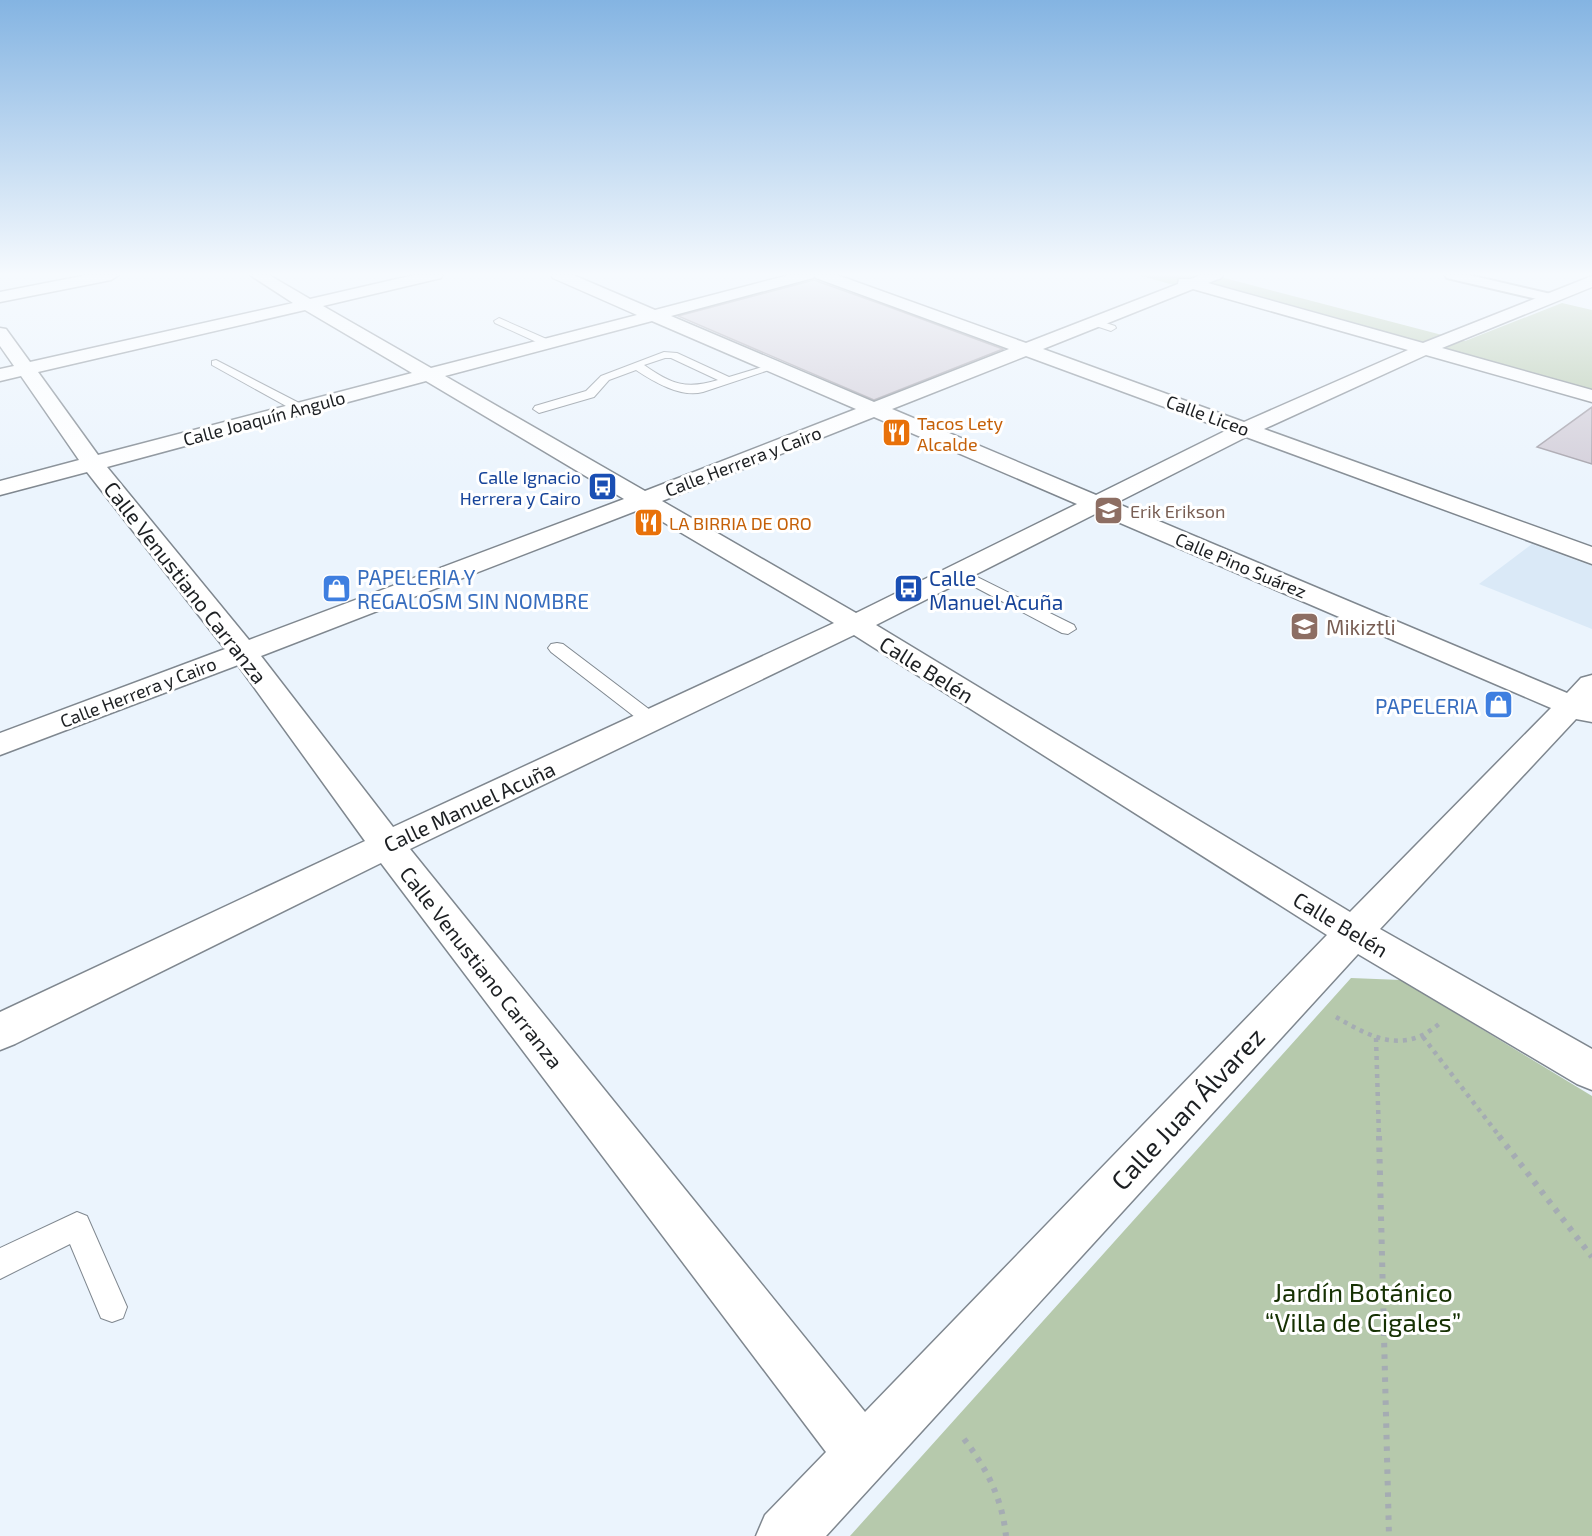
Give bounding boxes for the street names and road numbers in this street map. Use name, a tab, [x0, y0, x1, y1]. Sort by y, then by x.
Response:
street label: Calle Joaquín Angulo	[181, 386, 347, 450]
street label: Calle Liceo	[1163, 390, 1253, 440]
street label: Calle Herrera y Cairo	[662, 421, 824, 501]
street label: Calle Venustiano Carranza	[99, 476, 273, 688]
street label: Calle Pino Suárez	[1172, 527, 1310, 603]
street label: Calle Belén	[875, 630, 979, 708]
street label: Calle Herrera y Cairo	[57, 652, 219, 732]
street label: Calle Manuel Acuña	[379, 755, 559, 857]
street label: Calle Venustiano Carranza	[395, 861, 569, 1073]
street label: Calle Belén	[1289, 886, 1393, 962]
street label: Calle Juan Álvarez	[1104, 1020, 1270, 1196]

